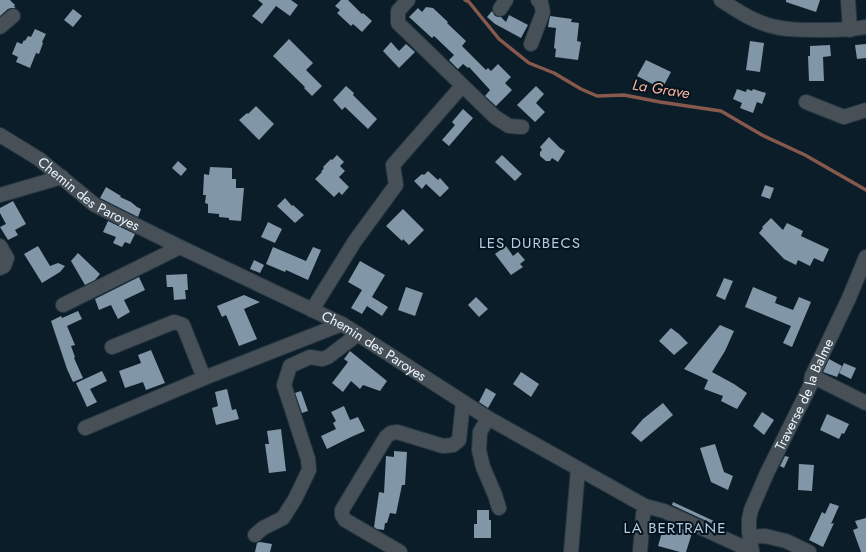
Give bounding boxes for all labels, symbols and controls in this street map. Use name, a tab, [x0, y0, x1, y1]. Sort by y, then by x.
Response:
water label: La Grave	[631, 74, 692, 104]
street label: Chemin des Paroyes	[34, 152, 144, 236]
district label: LES DURBECS	[479, 232, 581, 254]
street label: Chemin des Paroyes	[318, 306, 431, 386]
street label: Traverse de la Balme	[770, 335, 838, 454]
district label: LA BERTRANE	[624, 517, 726, 539]

